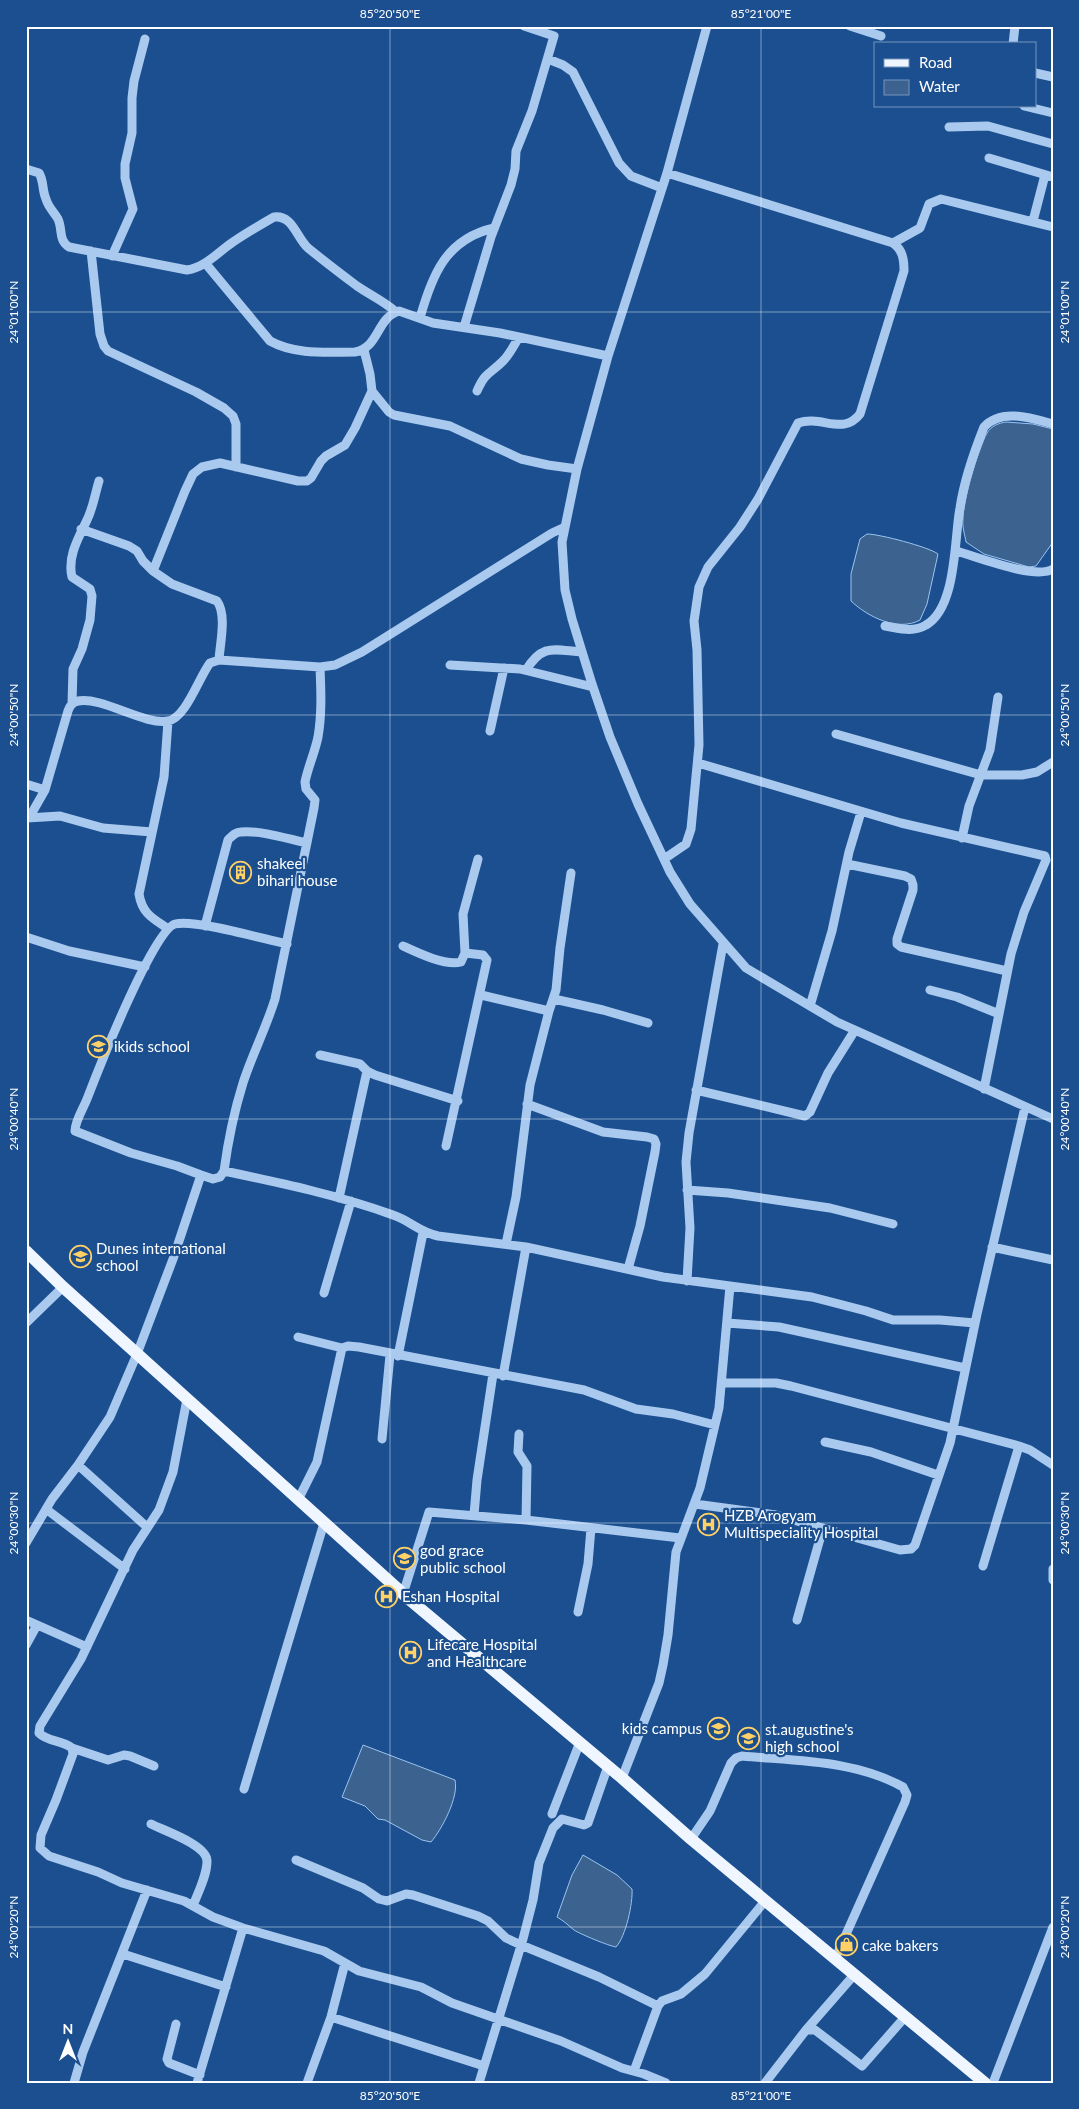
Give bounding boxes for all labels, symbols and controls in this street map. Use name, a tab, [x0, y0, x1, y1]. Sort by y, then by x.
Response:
text: 85°20'50"E	[360, 6, 420, 21]
text: 85°21'00"E	[731, 6, 791, 21]
legend	[874, 42, 1036, 108]
text: Road	[919, 53, 952, 71]
text: Water	[919, 77, 960, 95]
text: 24°01'00"N	[6, 281, 21, 343]
text: 24°01'00"N	[1057, 281, 1072, 343]
text: 24°00'50"N	[6, 684, 21, 746]
text: 24°00'50"N	[1057, 684, 1072, 746]
place label: shakeel bihari house	[257, 854, 337, 889]
building icon: shakeel bihari house	[229, 860, 253, 884]
school or university icon: ikids school	[86, 1034, 110, 1058]
place label: ikids school	[114, 1037, 190, 1055]
text: 24°00'40"N	[6, 1088, 21, 1150]
text: 24°00'40"N	[1057, 1088, 1072, 1150]
place label: Dunes international school	[96, 1239, 226, 1274]
school or university icon: Dunes international school	[68, 1245, 92, 1269]
text: 24°00'30"N	[6, 1492, 21, 1554]
text: 24°00'30"N	[1057, 1492, 1072, 1554]
place label: HZB Arogyam Multispeciality Hospital	[724, 1506, 878, 1541]
hospital icon: HZB Arogyam Multispeciality Hospital	[696, 1512, 720, 1536]
place label: god grace public school	[420, 1541, 506, 1576]
school or university icon: god grace public school	[392, 1547, 416, 1571]
hospital icon: Eshan Hospital	[374, 1584, 398, 1608]
place label: Eshan Hospital	[402, 1587, 500, 1605]
place label: Lifecare Hospital and Healthcare	[427, 1635, 537, 1670]
hospital icon: Lifecare Hospital and Healthcare	[399, 1641, 423, 1665]
school or university icon: kids campus	[706, 1716, 730, 1740]
place label: kids campus	[622, 1719, 702, 1737]
place label: st.augustine's high school	[765, 1720, 854, 1755]
school or university icon: st.augustine's high school	[737, 1726, 761, 1750]
text: 24°00'20"N	[6, 1896, 21, 1958]
text: 24°00'20"N	[1057, 1896, 1072, 1958]
shop icon: cake bakers	[834, 1933, 858, 1957]
place label: cake bakers	[862, 1936, 938, 1954]
north arrow	[42, 2016, 92, 2066]
text: N	[63, 2020, 73, 2037]
text: 85°20'50"E	[360, 2088, 420, 2103]
text: 85°21'00"E	[731, 2088, 791, 2103]

